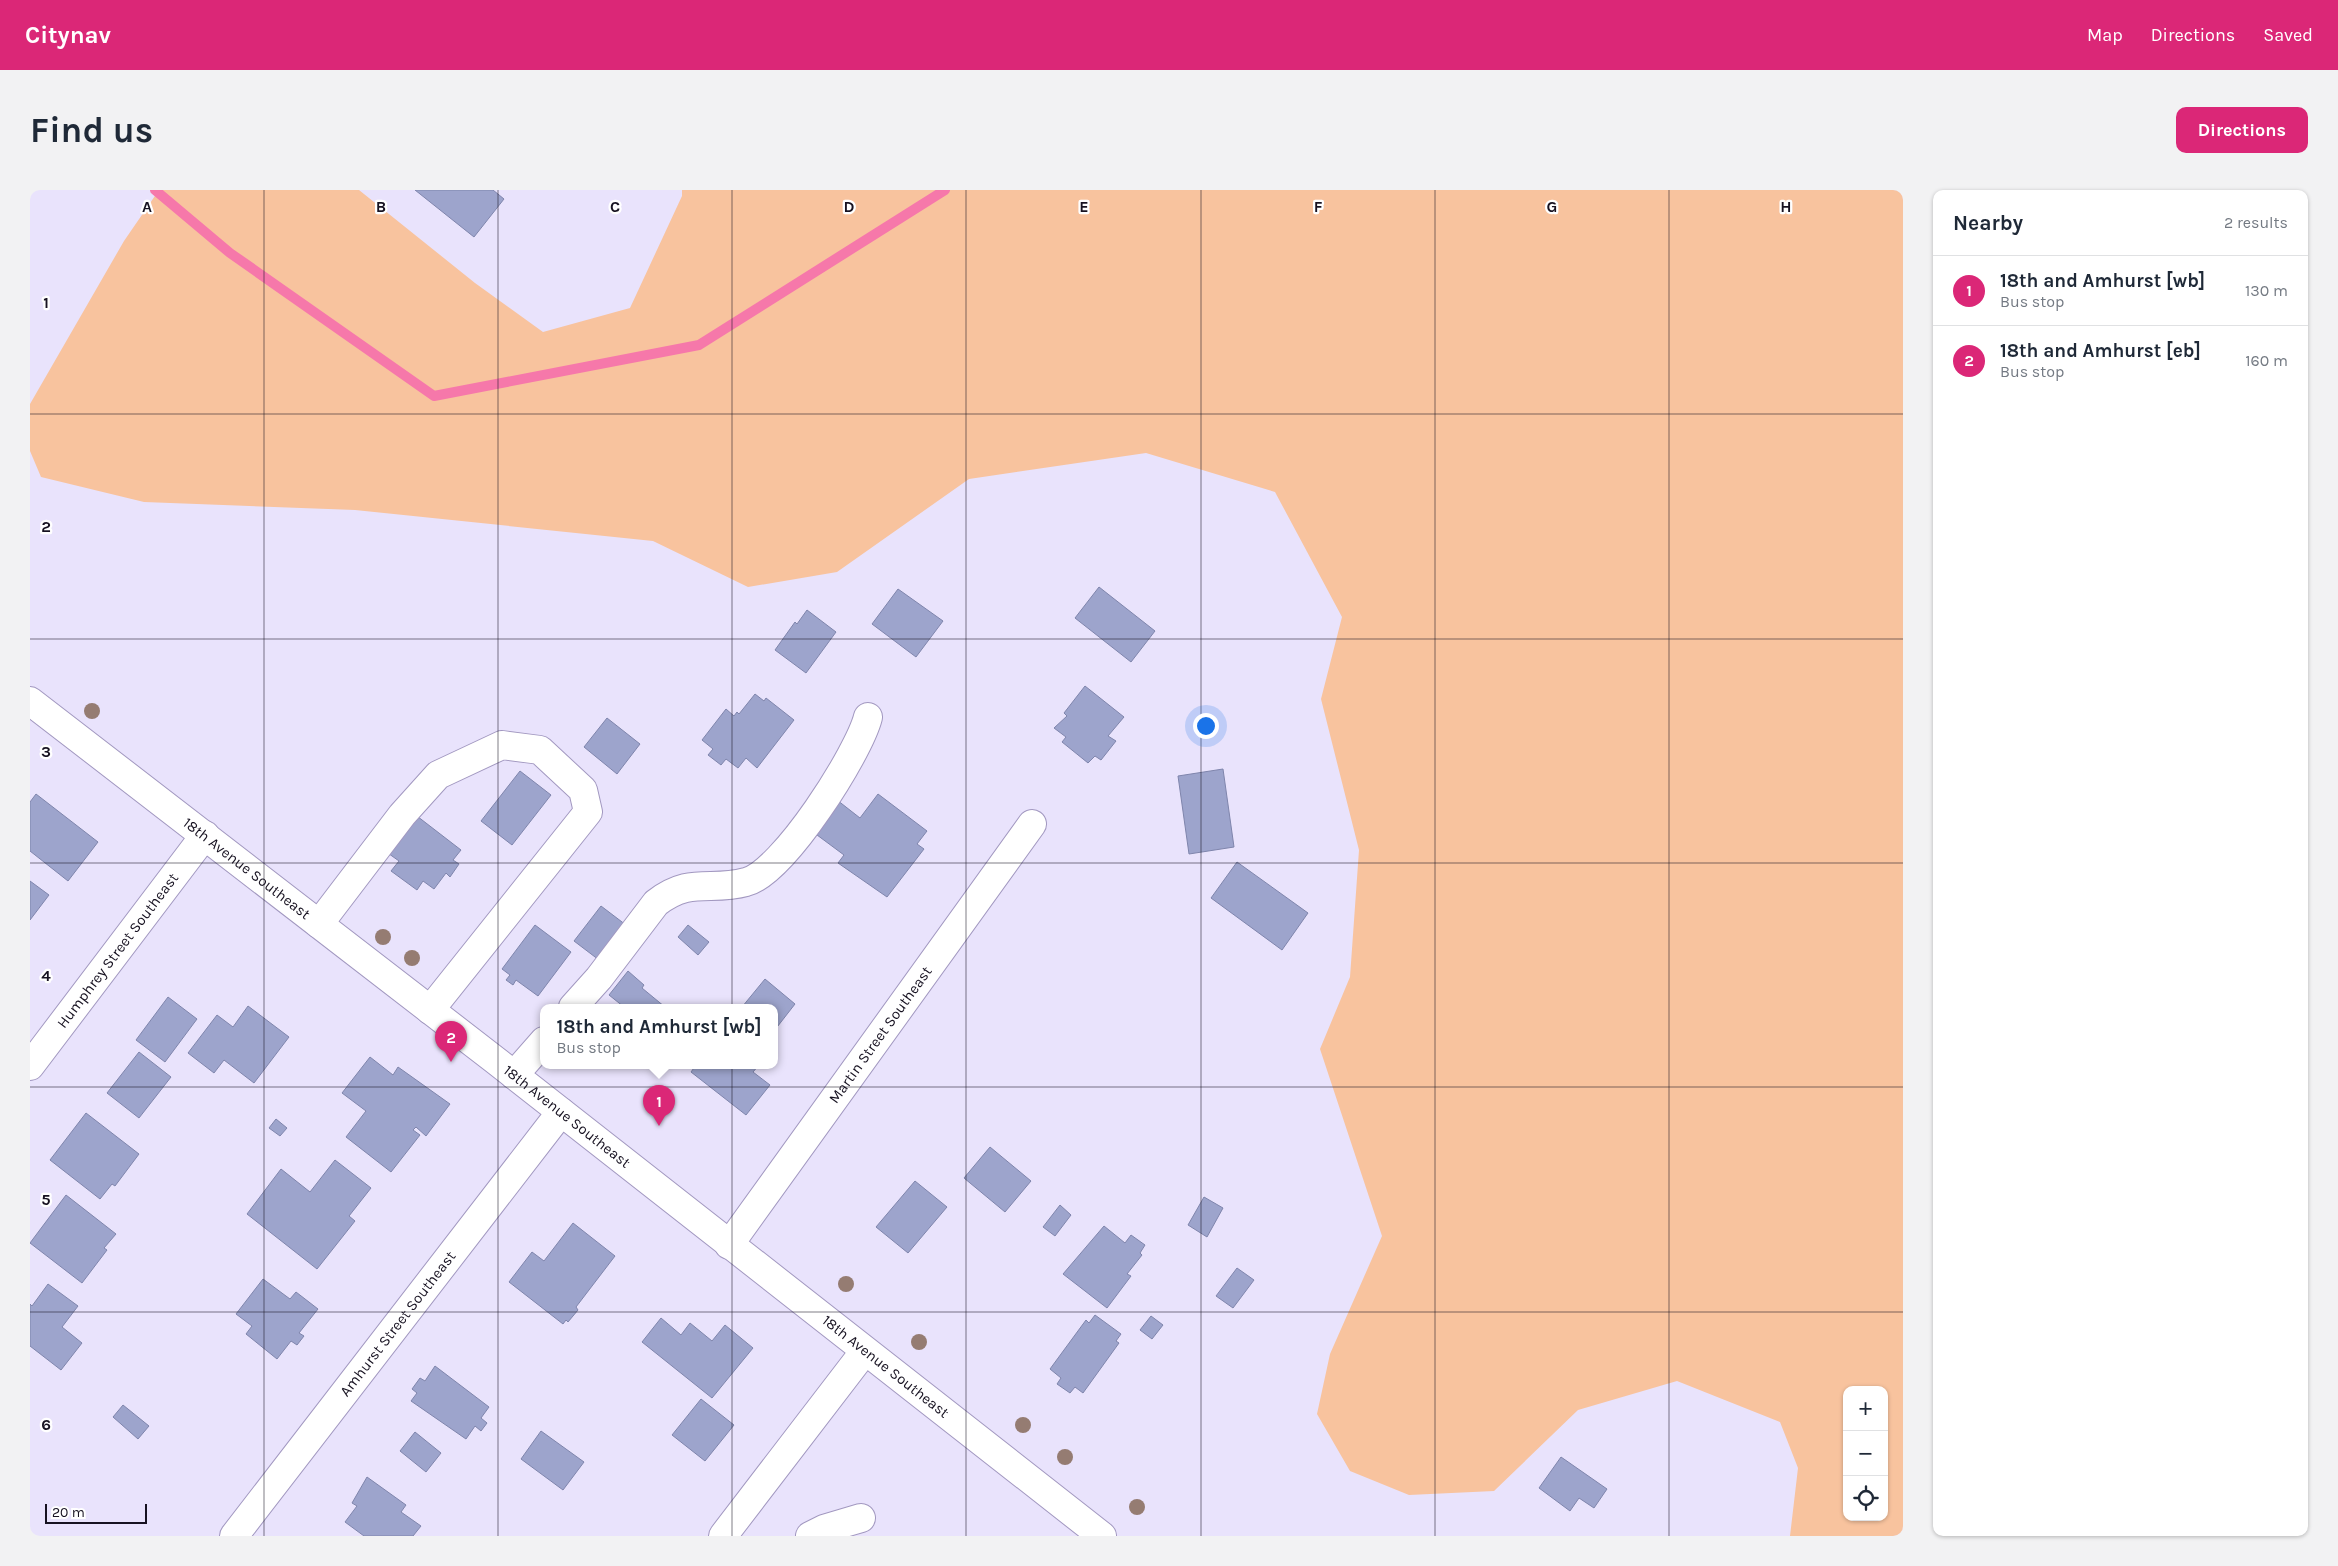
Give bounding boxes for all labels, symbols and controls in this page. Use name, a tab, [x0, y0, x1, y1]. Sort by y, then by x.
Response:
text: Citynav	[25, 21, 111, 49]
text: Map	[2087, 24, 2123, 46]
text: Directions	[2151, 24, 2235, 46]
text: Saved	[2263, 24, 2313, 46]
button: Directions	[2176, 107, 2308, 153]
text: Find us	[30, 110, 153, 151]
text: A	[142, 197, 152, 216]
text: B	[376, 197, 386, 216]
text: C	[610, 197, 620, 216]
text: D	[844, 197, 855, 216]
text: E	[1079, 197, 1089, 216]
text: F	[1314, 197, 1323, 216]
text: G	[1547, 197, 1557, 216]
text: H	[1780, 197, 1792, 216]
text: Nearby	[1953, 211, 2023, 235]
text: 2 results	[2224, 213, 2288, 232]
text: 18th and Amhurst [wb]	[2000, 270, 2205, 292]
text: 1	[1966, 281, 1972, 300]
text: 130 m	[2245, 281, 2288, 300]
text: Bus stop	[2000, 292, 2064, 311]
text: 1	[43, 293, 49, 312]
text: 18th and Amhurst [eb]	[2000, 340, 2201, 362]
text: 2	[1964, 351, 1974, 370]
text: 160 m	[2245, 351, 2288, 370]
text: Bus stop	[2000, 362, 2064, 381]
text: 2	[41, 517, 51, 536]
your location	[1193, 713, 1219, 739]
text: 3	[41, 742, 51, 761]
street label: 18th Avenue Southeast	[180, 814, 314, 923]
street label: Humphrey Street Southeast	[53, 869, 182, 1032]
street label: Martin Street Southeast	[825, 962, 936, 1107]
text: 4	[41, 966, 51, 985]
popup	[540, 1004, 778, 1069]
text: 18th and Amhurst [wb]	[556, 1016, 762, 1038]
pin: 2	[435, 1021, 467, 1062]
text: Bus stop	[556, 1038, 621, 1057]
street label: 18th Avenue Southeast	[500, 1061, 634, 1172]
pin: 1	[643, 1085, 675, 1126]
text: 5	[41, 1190, 51, 1209]
street label: Amhurst Street Southeast	[336, 1247, 460, 1400]
street label: 18th Avenue Southeast	[819, 1311, 953, 1422]
map controls	[1843, 1386, 1888, 1521]
button: +	[1843, 1386, 1888, 1431]
text: 6	[41, 1415, 51, 1434]
button: −	[1843, 1431, 1888, 1476]
button: locate	[1843, 1476, 1888, 1521]
scale bar	[45, 1501, 148, 1524]
text: 20 m	[52, 1504, 85, 1521]

